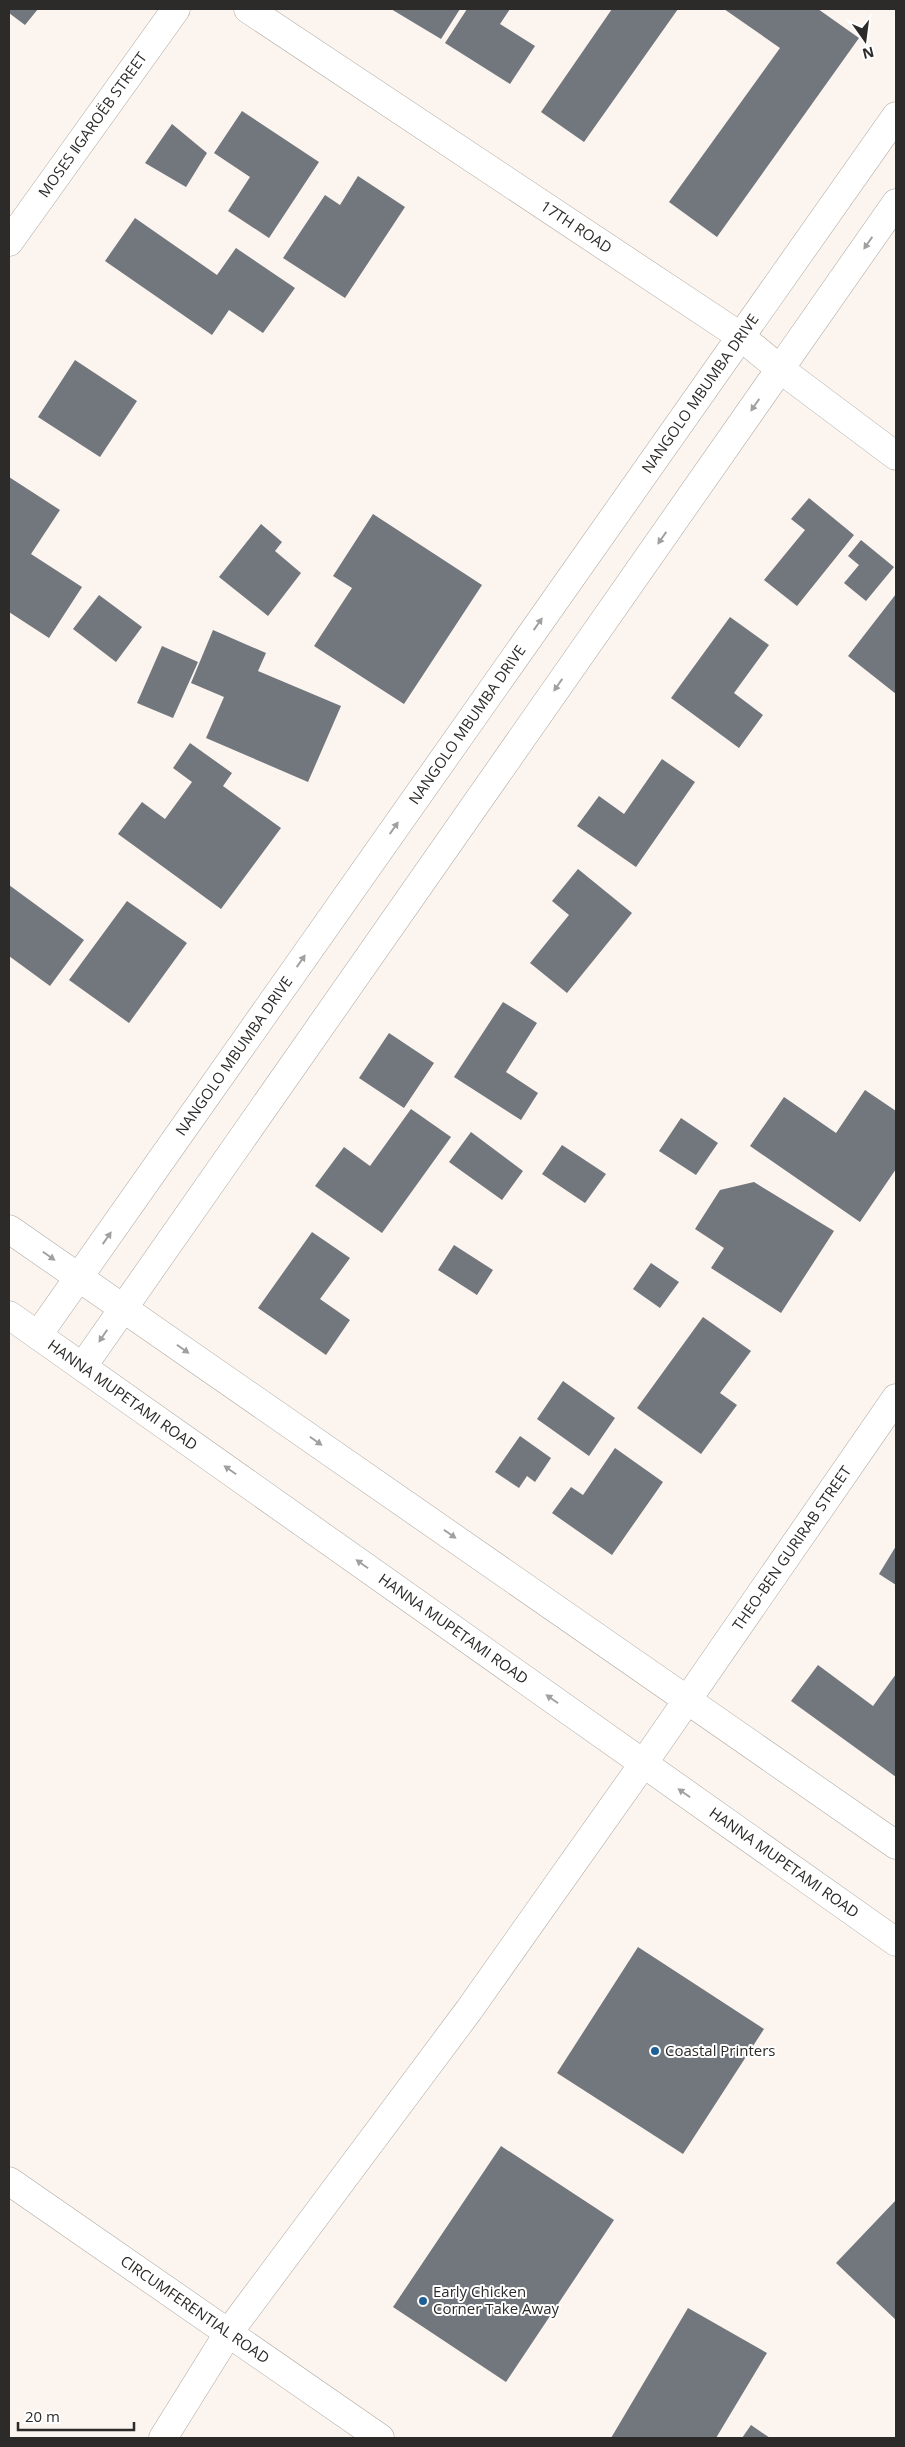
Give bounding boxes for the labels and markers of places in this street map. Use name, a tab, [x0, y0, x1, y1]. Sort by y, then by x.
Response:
place label: Coastal Printers	[665, 2040, 776, 2060]
marker: Coastal Printers	[649, 2045, 661, 2057]
place label: Early Chicken Corner Take Away	[433, 2281, 559, 2318]
marker: Early Chicken Corner Take Away	[417, 2295, 429, 2307]

